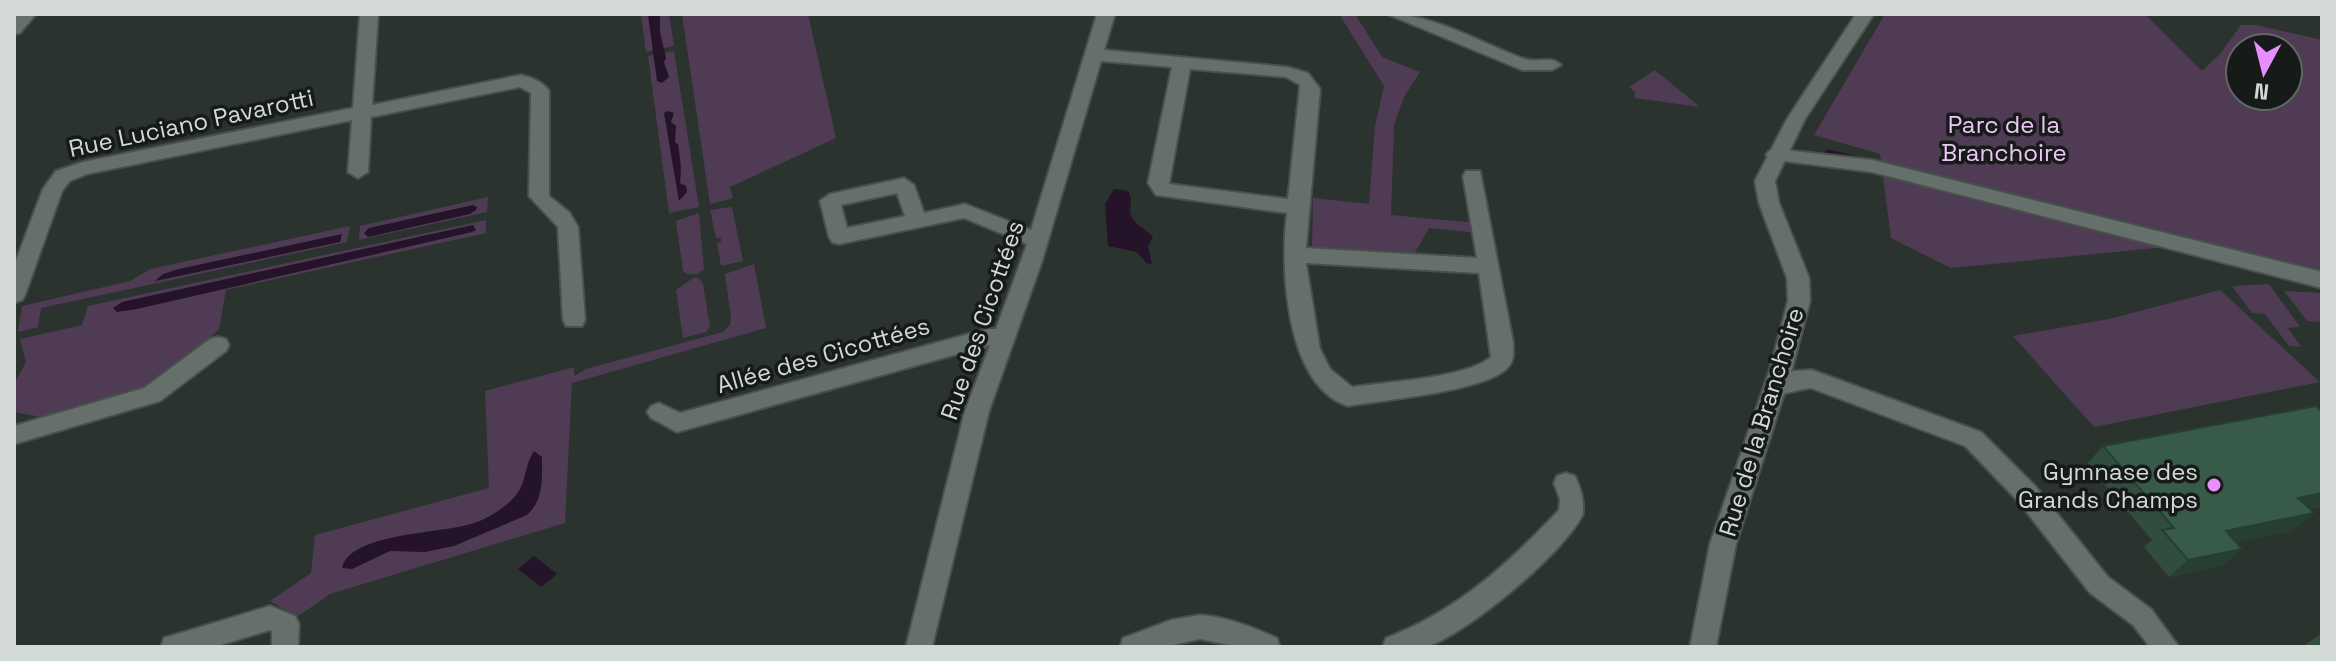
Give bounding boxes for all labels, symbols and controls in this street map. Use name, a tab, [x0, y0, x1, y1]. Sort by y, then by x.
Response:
north arrow	[2224, 32, 2304, 112]
text: N	[2253, 77, 2271, 107]
street label: Rue Luciano Pavarotti	[66, 82, 316, 164]
park label: Parc de la Branchoire	[1941, 109, 2067, 168]
street label: Rue des Cicottées	[933, 216, 1031, 424]
street label: Rue de la Branchoire	[1711, 304, 1811, 540]
street label: Allée des Cicottées	[713, 310, 933, 400]
place label: Gymnase des Grands Champs	[2018, 456, 2198, 515]
marker: Gymnase des Grands Champs	[2205, 476, 2223, 494]

